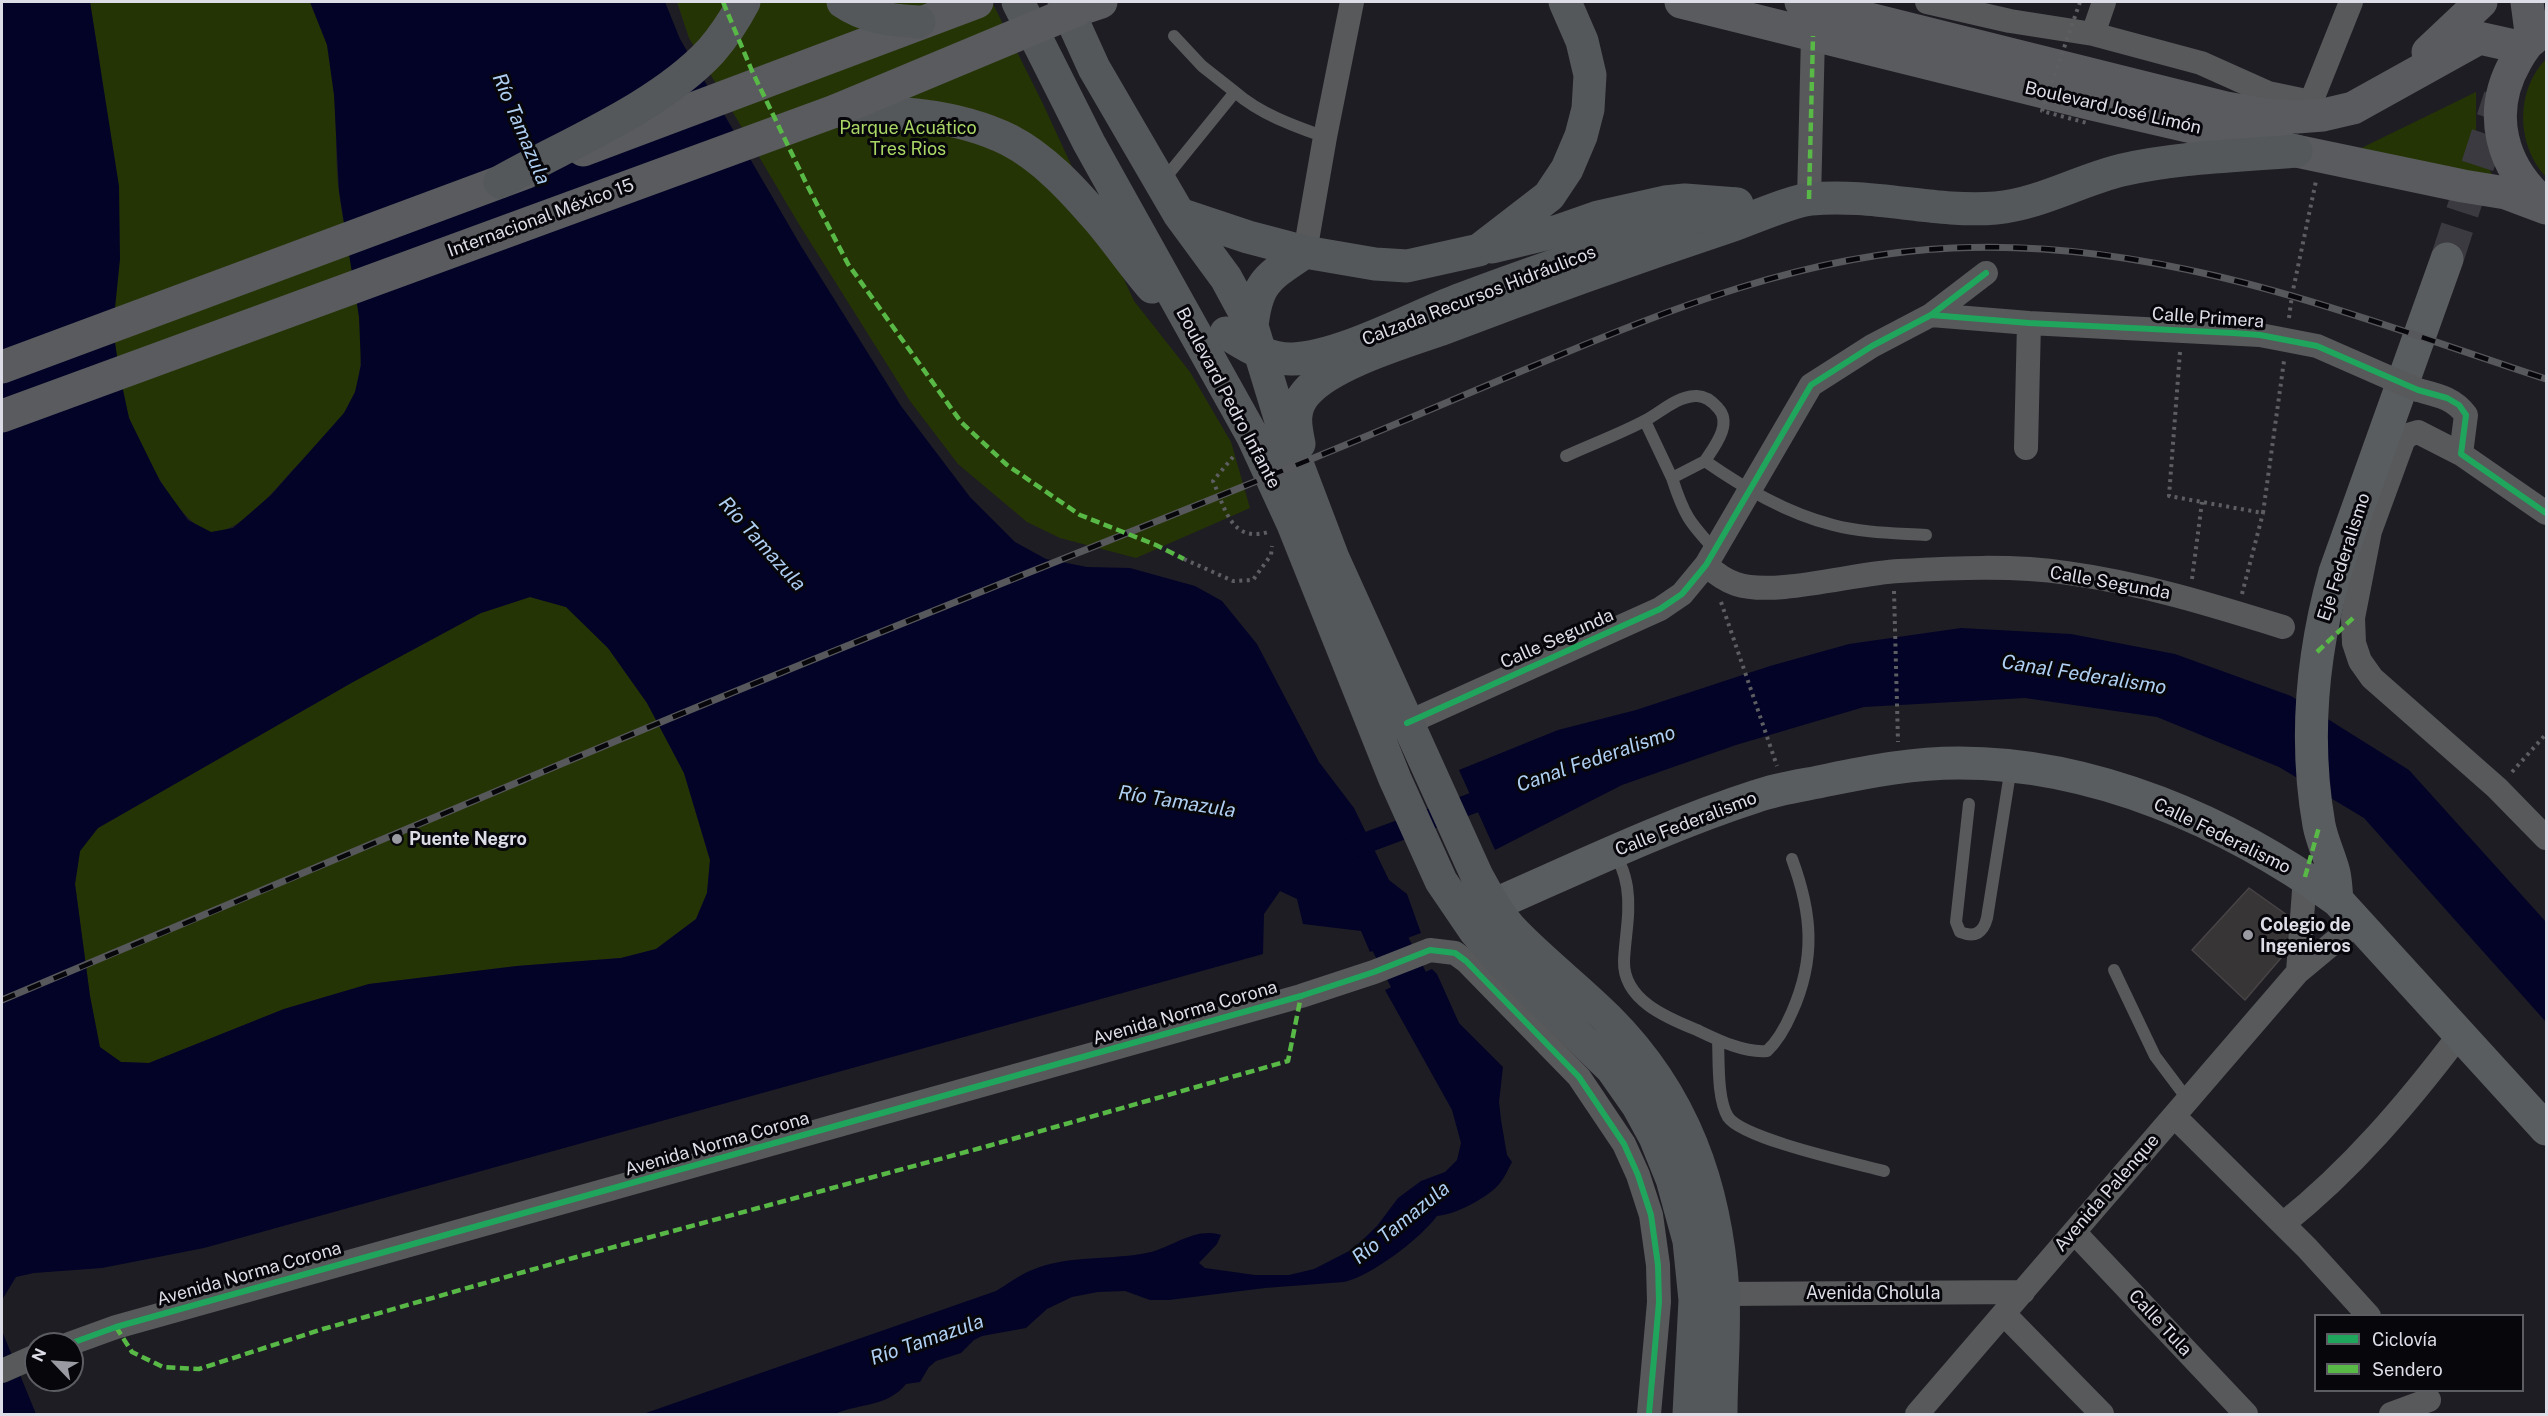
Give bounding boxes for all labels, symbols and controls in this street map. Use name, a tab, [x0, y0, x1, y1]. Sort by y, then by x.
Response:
water label: Río Tamazula	[487, 70, 555, 188]
street label: Boulevard José Limón	[2023, 77, 2203, 139]
park label: Parque Acuático Tres Rios	[839, 117, 977, 160]
street label: Internacional México 15	[445, 174, 637, 262]
street label: Calzada Recursos Hidráulicos	[1359, 241, 1599, 351]
street label: Calle Primera	[2151, 303, 2265, 333]
street label: Boulevard Pedro Infante	[1171, 304, 1285, 492]
street label: Eje Federalismo	[2313, 490, 2375, 624]
water label: Río Tamazula	[713, 492, 811, 596]
street label: Calle Segunda	[2048, 562, 2172, 604]
street label: Calle Segunda	[1497, 604, 1617, 674]
water label: Canal Federalismo	[2000, 650, 2168, 700]
water label: Canal Federalismo	[1513, 721, 1679, 797]
water label: Río Tamazula	[1117, 781, 1237, 823]
street label: Calle Federalismo	[1612, 787, 1760, 861]
street label: Calle Federalismo	[2150, 793, 2294, 879]
place label: Puente Negro	[409, 828, 527, 850]
marker: Puente Negro	[390, 832, 404, 846]
place label: Colegio de Ingenieros	[2260, 914, 2351, 956]
marker: Colegio de Ingenieros	[2241, 928, 2255, 942]
street label: Avenida Norma Corona	[1090, 976, 1280, 1050]
street label: Avenida Norma Corona	[622, 1107, 812, 1181]
street label: Avenida Palenque	[2050, 1130, 2164, 1256]
water label: Río Tamazula	[1347, 1176, 1455, 1270]
street label: Avenida Norma Corona	[154, 1237, 344, 1311]
street label: Avenida Cholula	[1806, 1282, 1940, 1304]
street label: Calle Tula	[2124, 1285, 2196, 1361]
water label: Río Tamazula	[867, 1309, 987, 1371]
legend	[2314, 1314, 2524, 1392]
text: Ciclovía	[2372, 1329, 2437, 1350]
north arrow	[24, 1332, 84, 1392]
text: N	[28, 1345, 50, 1365]
text: Sendero	[2372, 1359, 2443, 1380]

